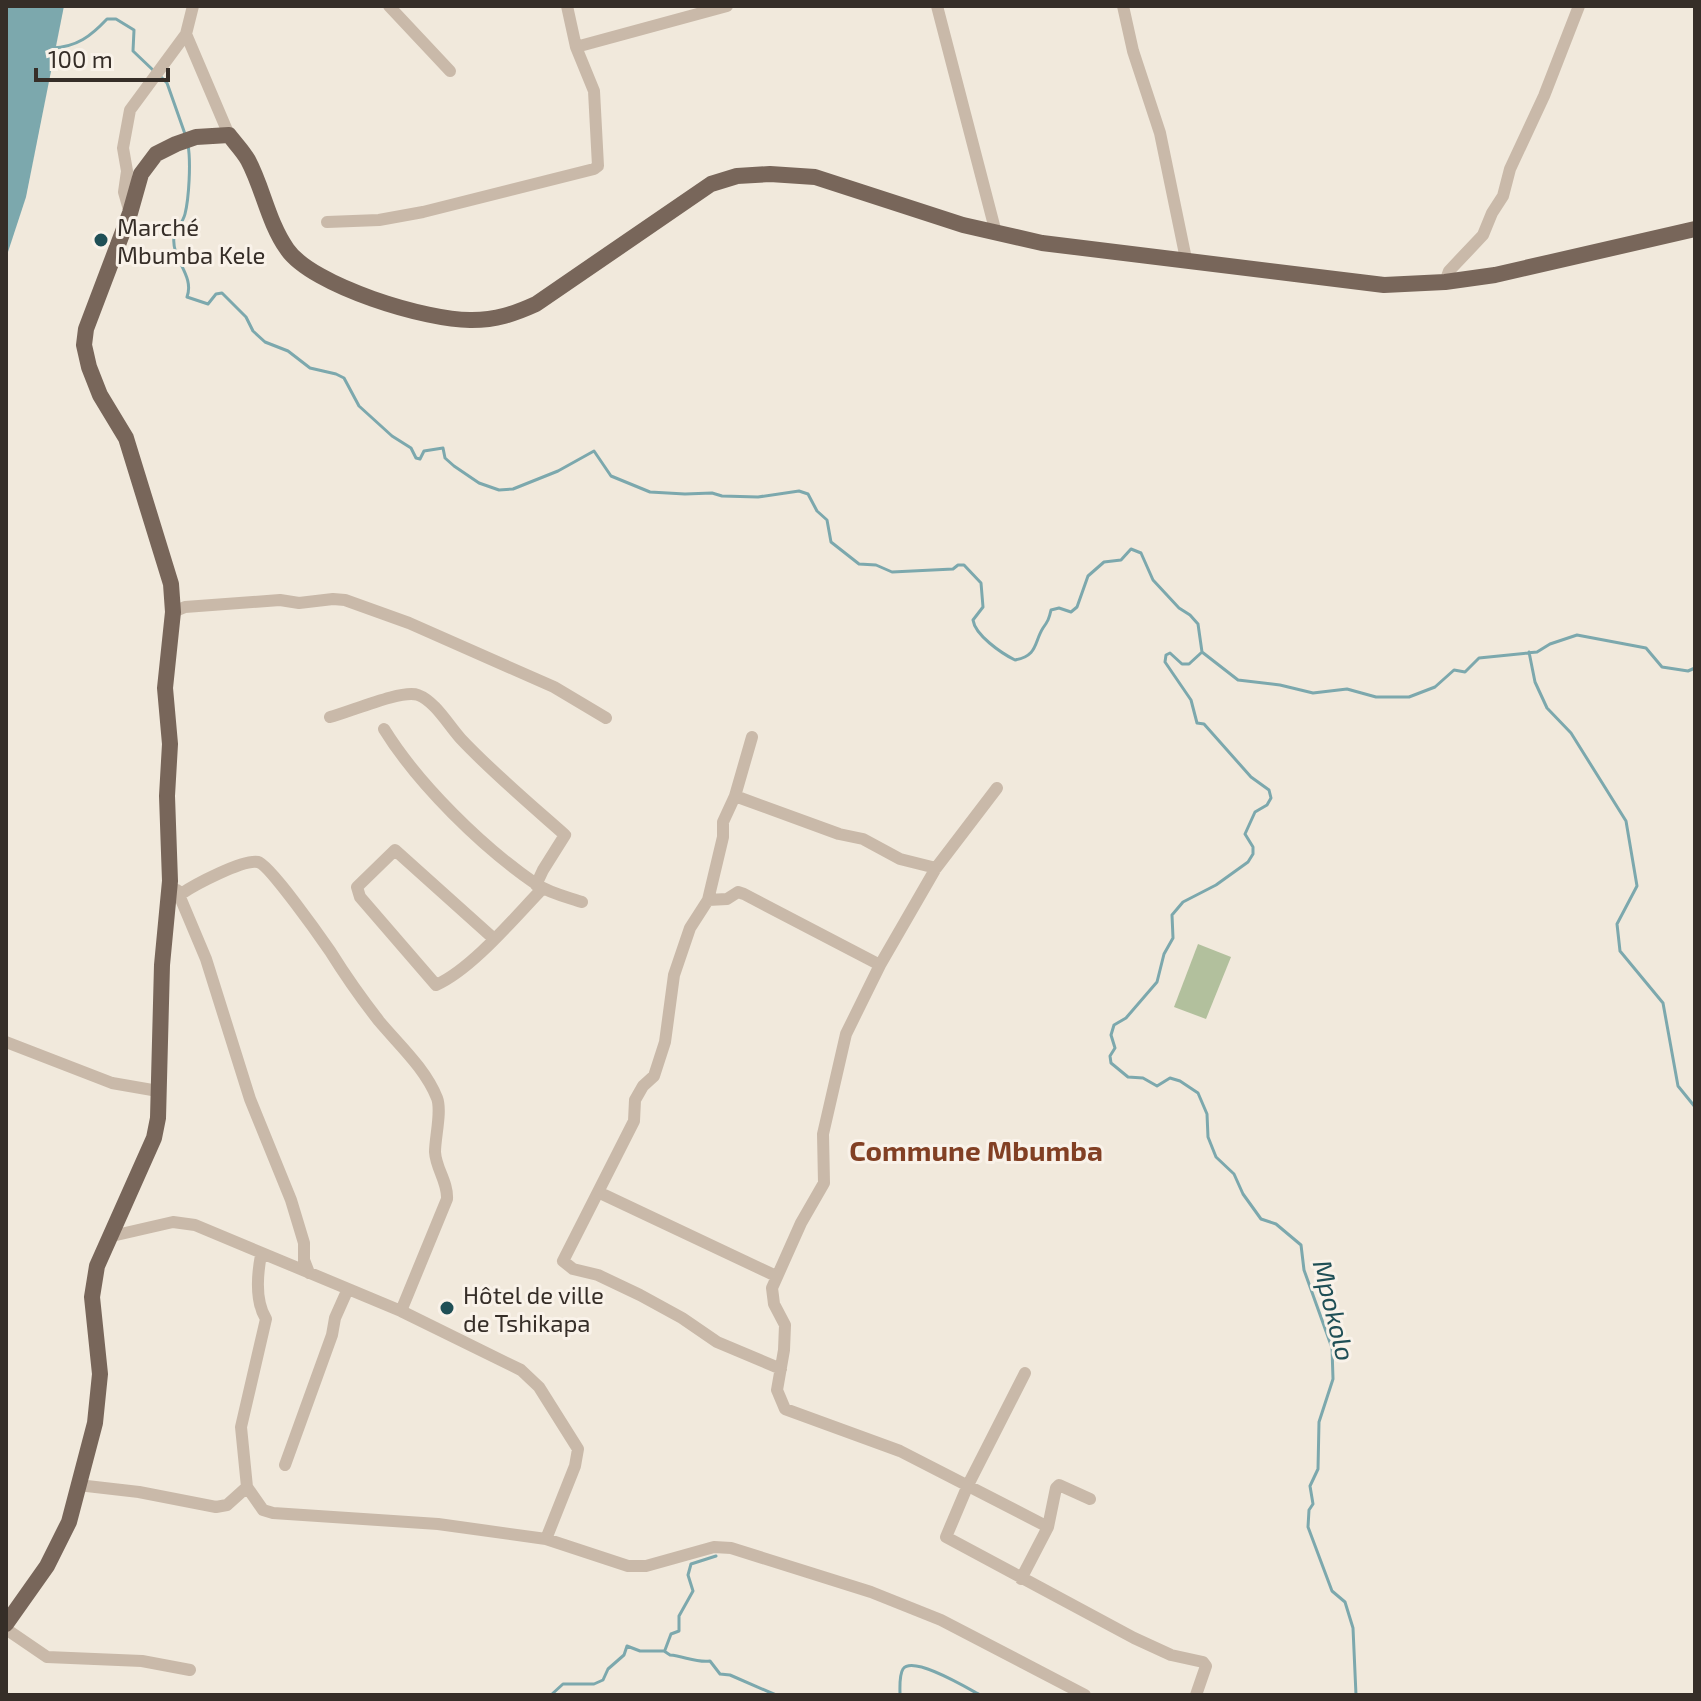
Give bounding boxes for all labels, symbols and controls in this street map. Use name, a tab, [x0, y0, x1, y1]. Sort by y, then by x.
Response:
scale bar	[36, 32, 168, 82]
text: 100 m	[48, 44, 113, 73]
place label: Marché Mbumba Kele	[117, 212, 265, 269]
marker: Marché Mbumba Kele	[92, 231, 110, 249]
district label: Commune Mbumba	[849, 1133, 1103, 1167]
water label: Mpokolo	[1308, 1256, 1362, 1364]
place label: Hôtel de ville de Tshikapa	[463, 1280, 604, 1337]
marker: Hôtel de ville de Tshikapa	[438, 1299, 456, 1317]

